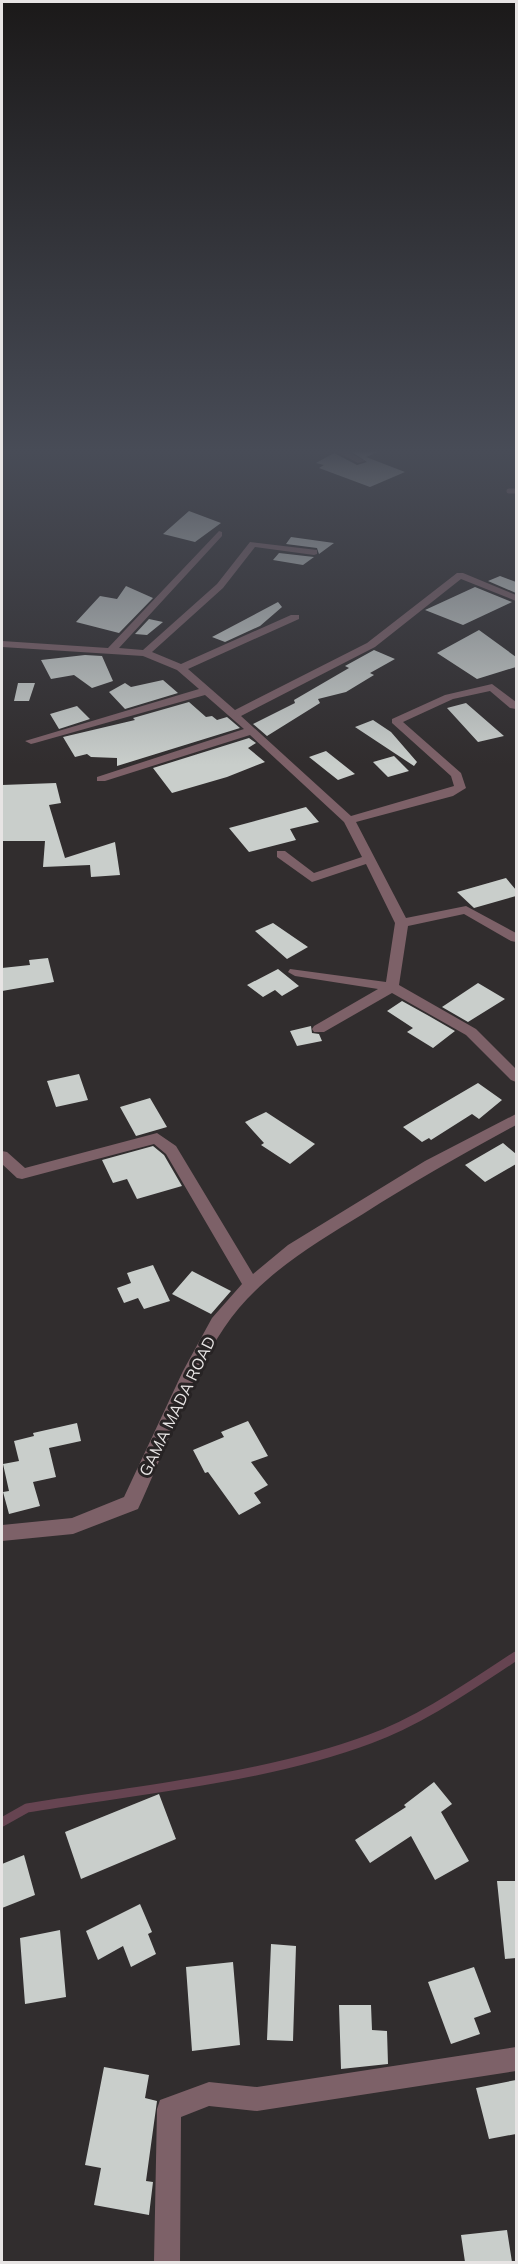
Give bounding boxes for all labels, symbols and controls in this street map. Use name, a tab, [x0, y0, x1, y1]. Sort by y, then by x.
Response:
street label: GAMA MADA ROAD	[134, 1333, 220, 1479]

